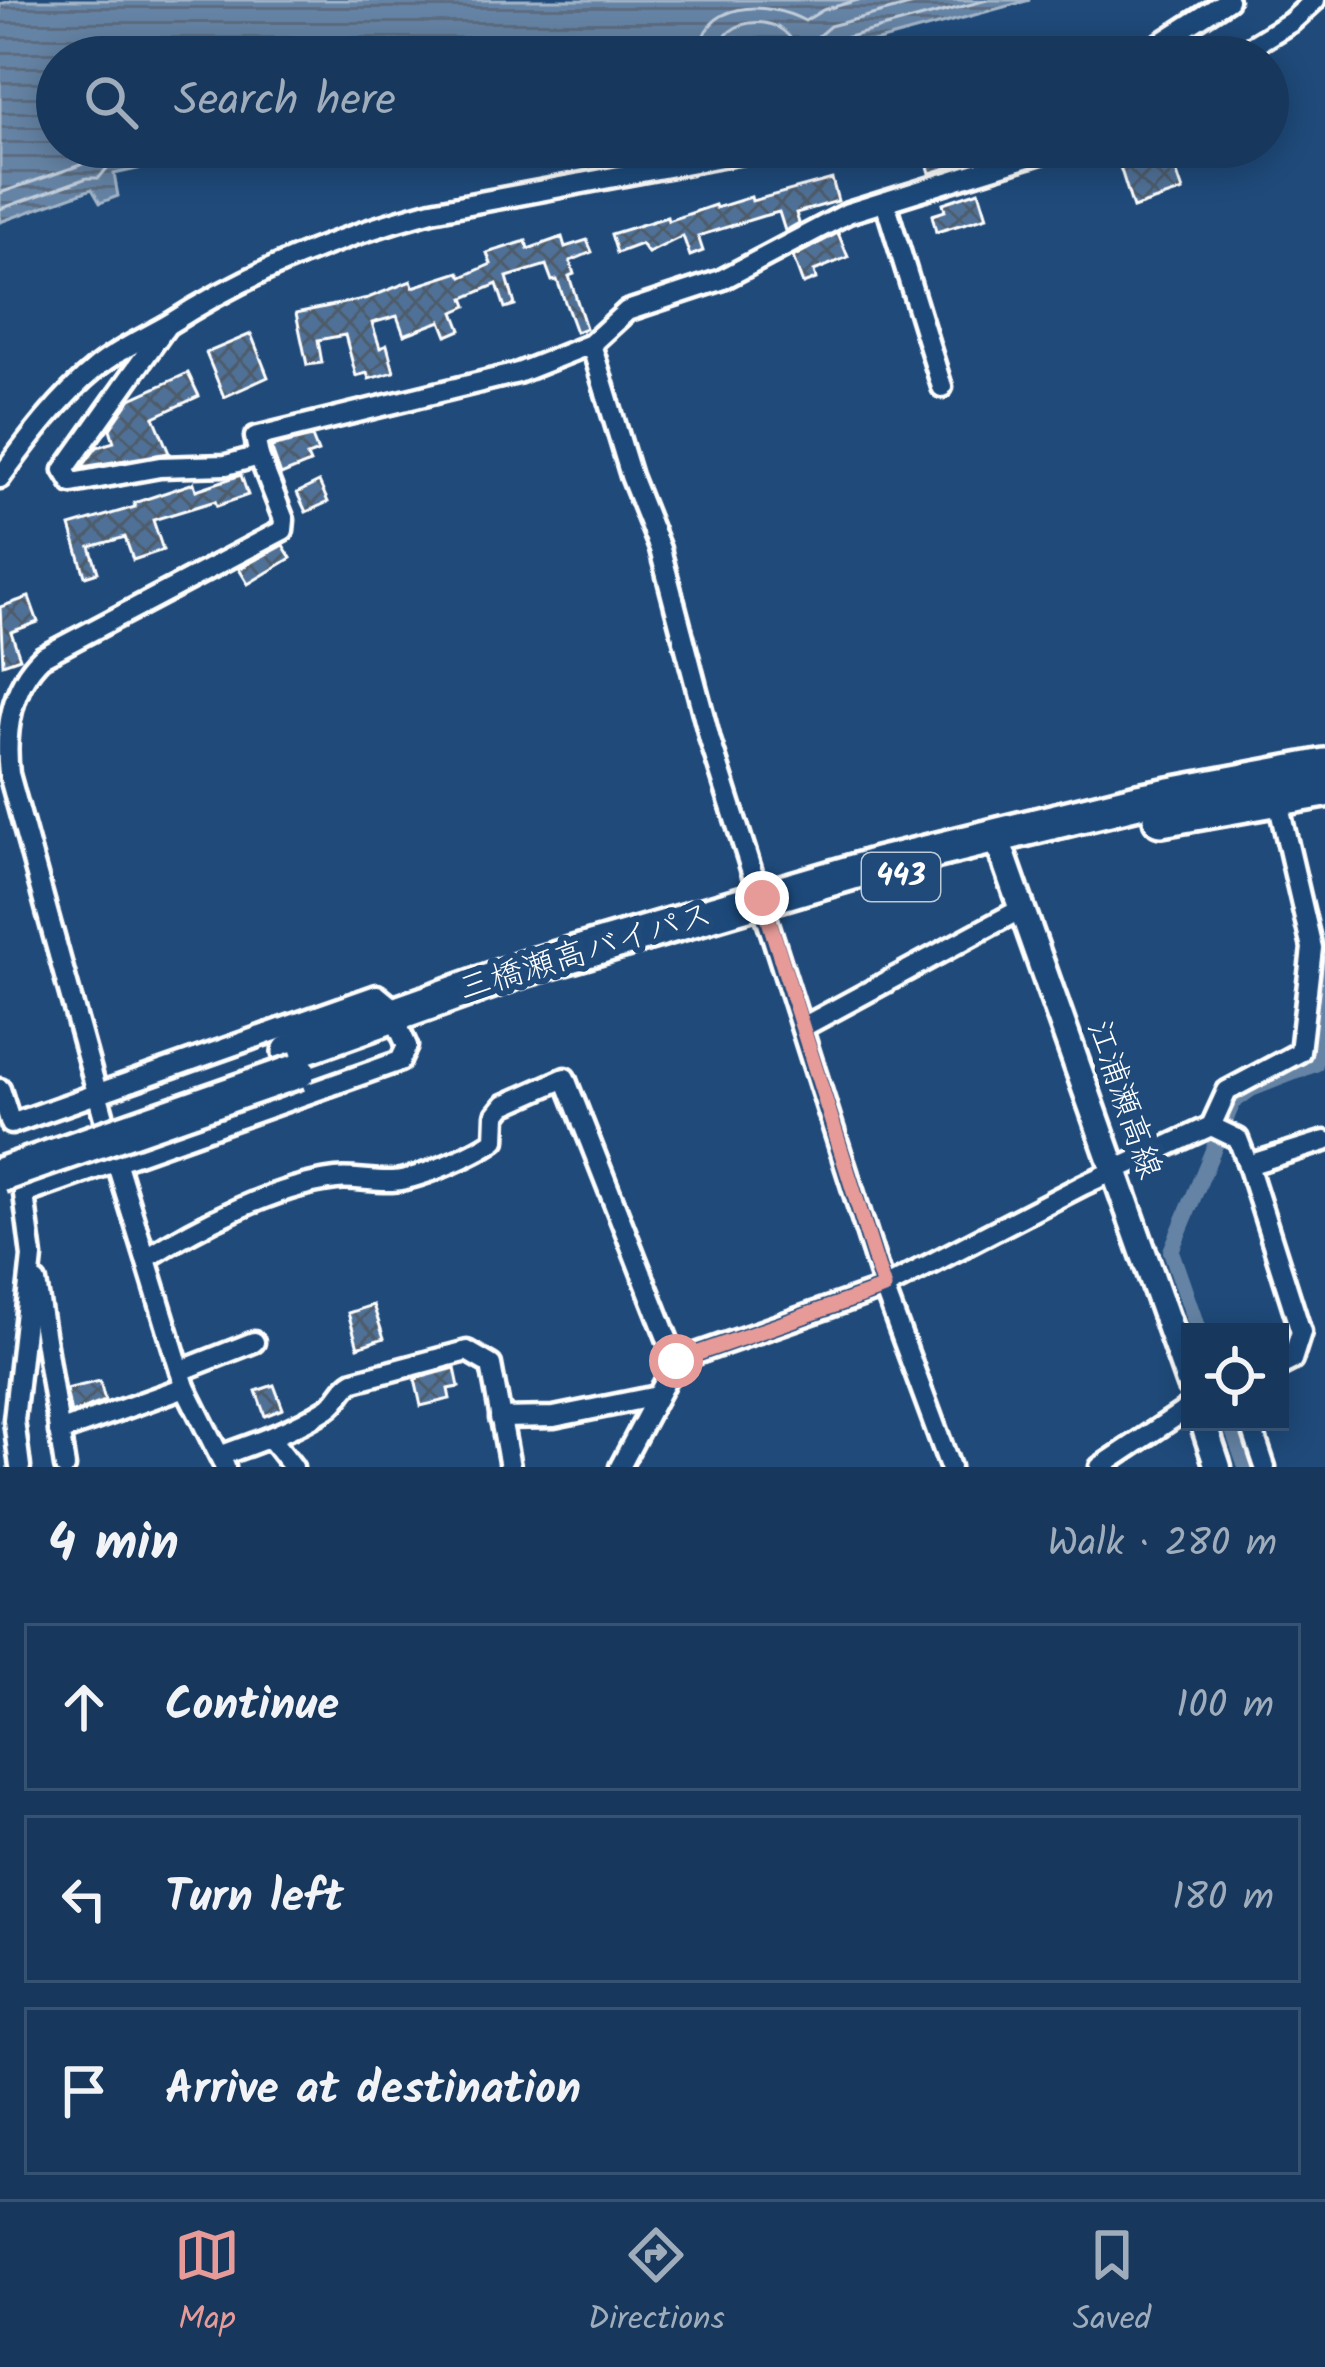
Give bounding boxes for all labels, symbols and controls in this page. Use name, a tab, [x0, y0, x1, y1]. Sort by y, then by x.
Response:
search box	[36, 36, 1289, 168]
text: Search here	[174, 66, 396, 138]
icon: search	[78, 69, 144, 135]
road number: 443	[862, 853, 940, 901]
route end	[735, 871, 789, 925]
street label: 三橋瀬高バイパス	[452, 889, 720, 1017]
street label: 江浦瀬高線	[1071, 1013, 1175, 1187]
map controls	[1181, 1323, 1289, 1431]
button: locate	[1181, 1323, 1289, 1431]
route start	[649, 1334, 703, 1388]
text: 4 min	[48, 1505, 179, 1586]
text: Walk · 280 m	[1048, 1514, 1277, 1576]
text: Continue	[165, 1671, 339, 1743]
icon: ahead	[51, 1674, 117, 1740]
text: 100 m	[1176, 1676, 1274, 1738]
text: Turn left	[165, 1863, 344, 1935]
icon: left	[51, 1866, 117, 1932]
text: 180 m	[1172, 1868, 1274, 1930]
text: Arrive at destination	[165, 2055, 581, 2127]
icon: arrive	[51, 2058, 117, 2124]
tab: Map	[174, 2222, 240, 2347]
tab: Directions	[588, 2222, 725, 2347]
tab: Saved	[1073, 2222, 1151, 2347]

